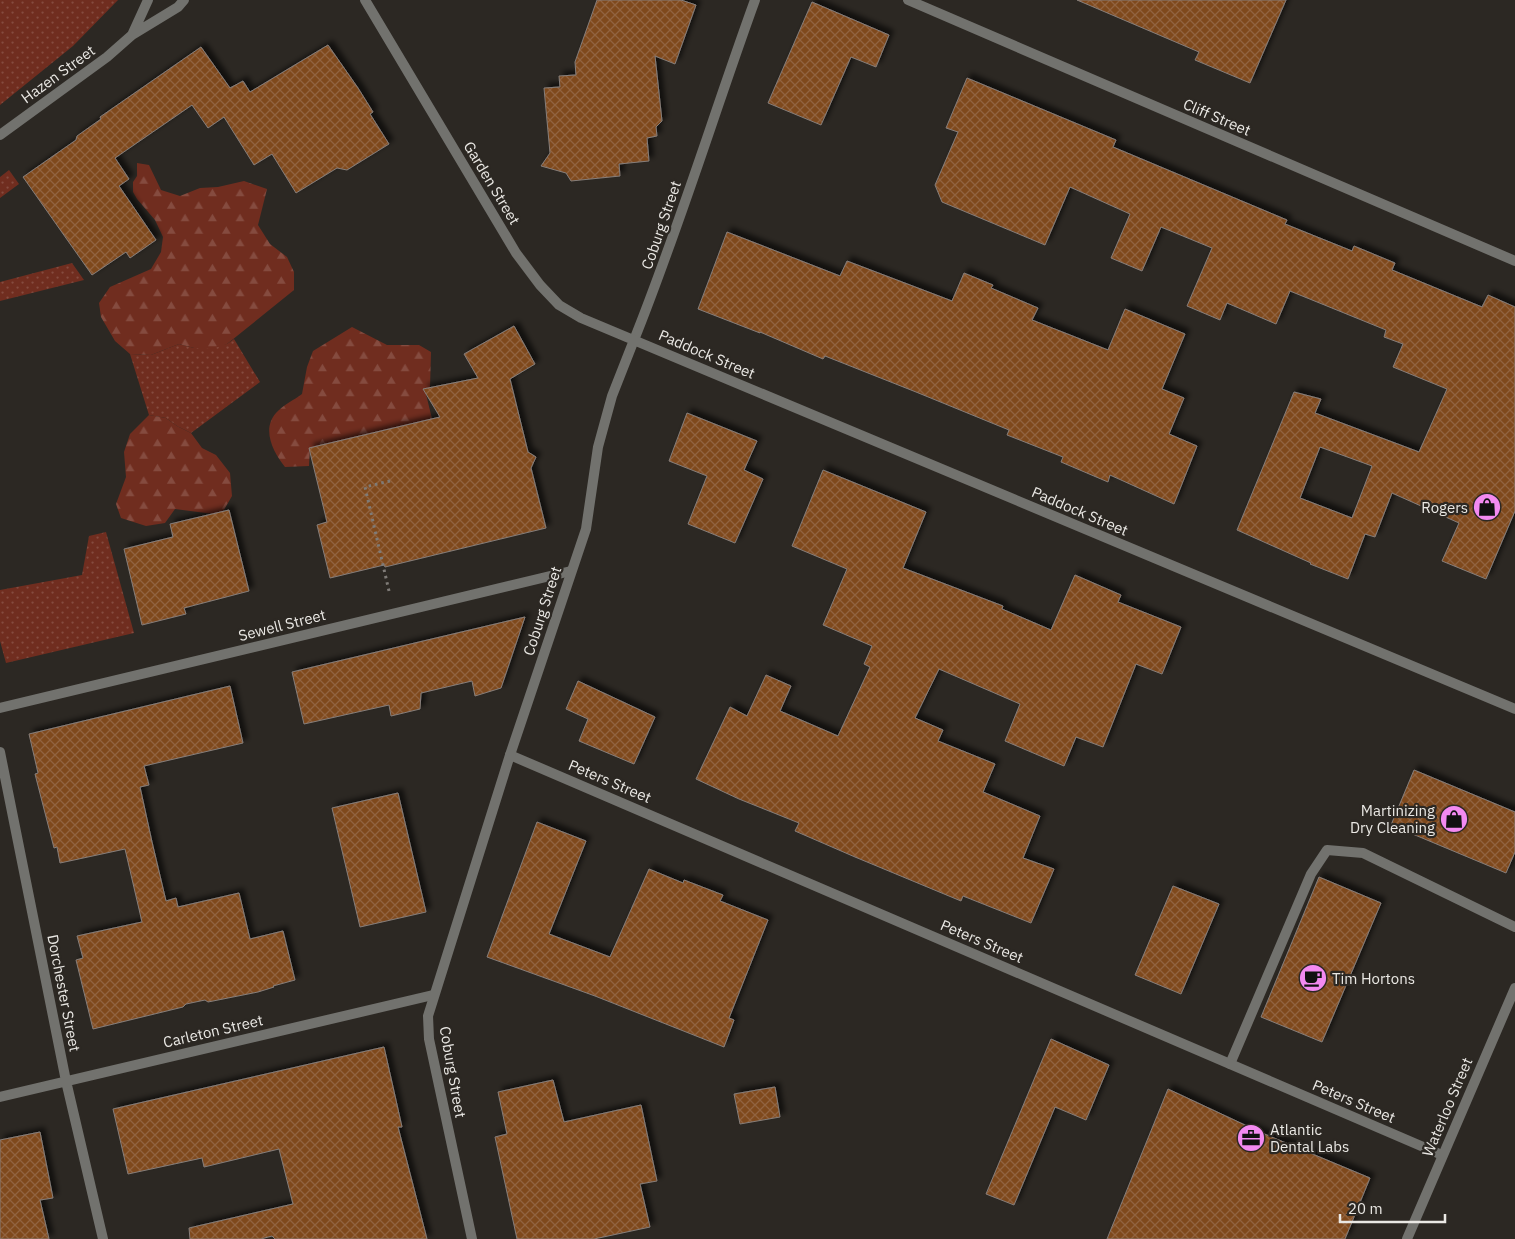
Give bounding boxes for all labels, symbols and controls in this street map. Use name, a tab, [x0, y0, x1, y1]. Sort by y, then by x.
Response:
street label: Hazen Street	[17, 41, 99, 107]
street label: Cliff Street	[1180, 94, 1254, 140]
street label: Garden Street	[460, 138, 524, 228]
street label: Coburg Street	[637, 178, 685, 272]
street label: Paddock Street	[656, 325, 758, 383]
street label: Paddock Street	[1029, 482, 1131, 540]
shop icon: Rogers	[1472, 492, 1502, 522]
place label: Rogers	[1421, 498, 1468, 517]
street label: Coburg Street	[519, 564, 565, 658]
street label: Sewell Street	[236, 605, 328, 645]
street label: Peters Street	[566, 755, 654, 807]
place label: Martinizing Dry Cleaning	[1350, 801, 1435, 837]
shop icon: Martinizing Dry Cleaning	[1439, 804, 1469, 834]
street label: Peters Street	[938, 915, 1026, 967]
street label: Dorchester Street	[43, 933, 85, 1053]
cafe icon: Tim Hortons	[1298, 963, 1328, 993]
place label: Tim Hortons	[1332, 969, 1415, 988]
street label: Carleton Street	[161, 1010, 265, 1052]
street label: Coburg Street	[436, 1025, 470, 1119]
street label: Waterloo Street	[1418, 1055, 1476, 1159]
street label: Peters Street	[1310, 1075, 1398, 1127]
place label: Atlantic Dental Labs	[1270, 1120, 1349, 1156]
office icon: Atlantic Dental Labs	[1236, 1123, 1266, 1153]
scale bar	[1340, 1192, 1445, 1224]
text: 20 m	[1348, 1199, 1383, 1218]

